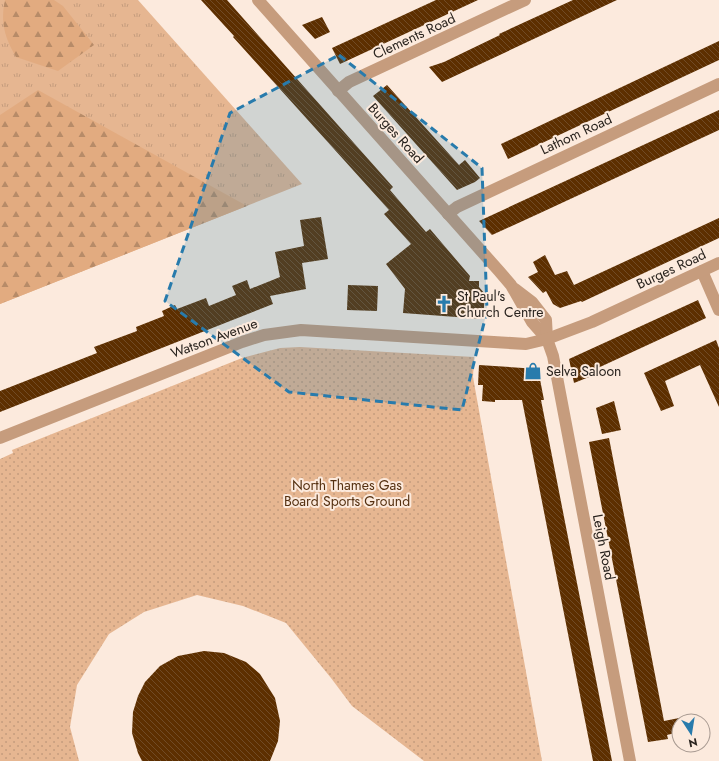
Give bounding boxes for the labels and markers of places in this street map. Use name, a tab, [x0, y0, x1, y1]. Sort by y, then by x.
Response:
place label: St Paul's Church Centre	[457, 286, 543, 322]
church icon: St Paul's Church Centre	[434, 294, 454, 314]
shop icon: Selva Saloon	[523, 361, 543, 381]
place label: Selva Saloon	[546, 361, 621, 381]

